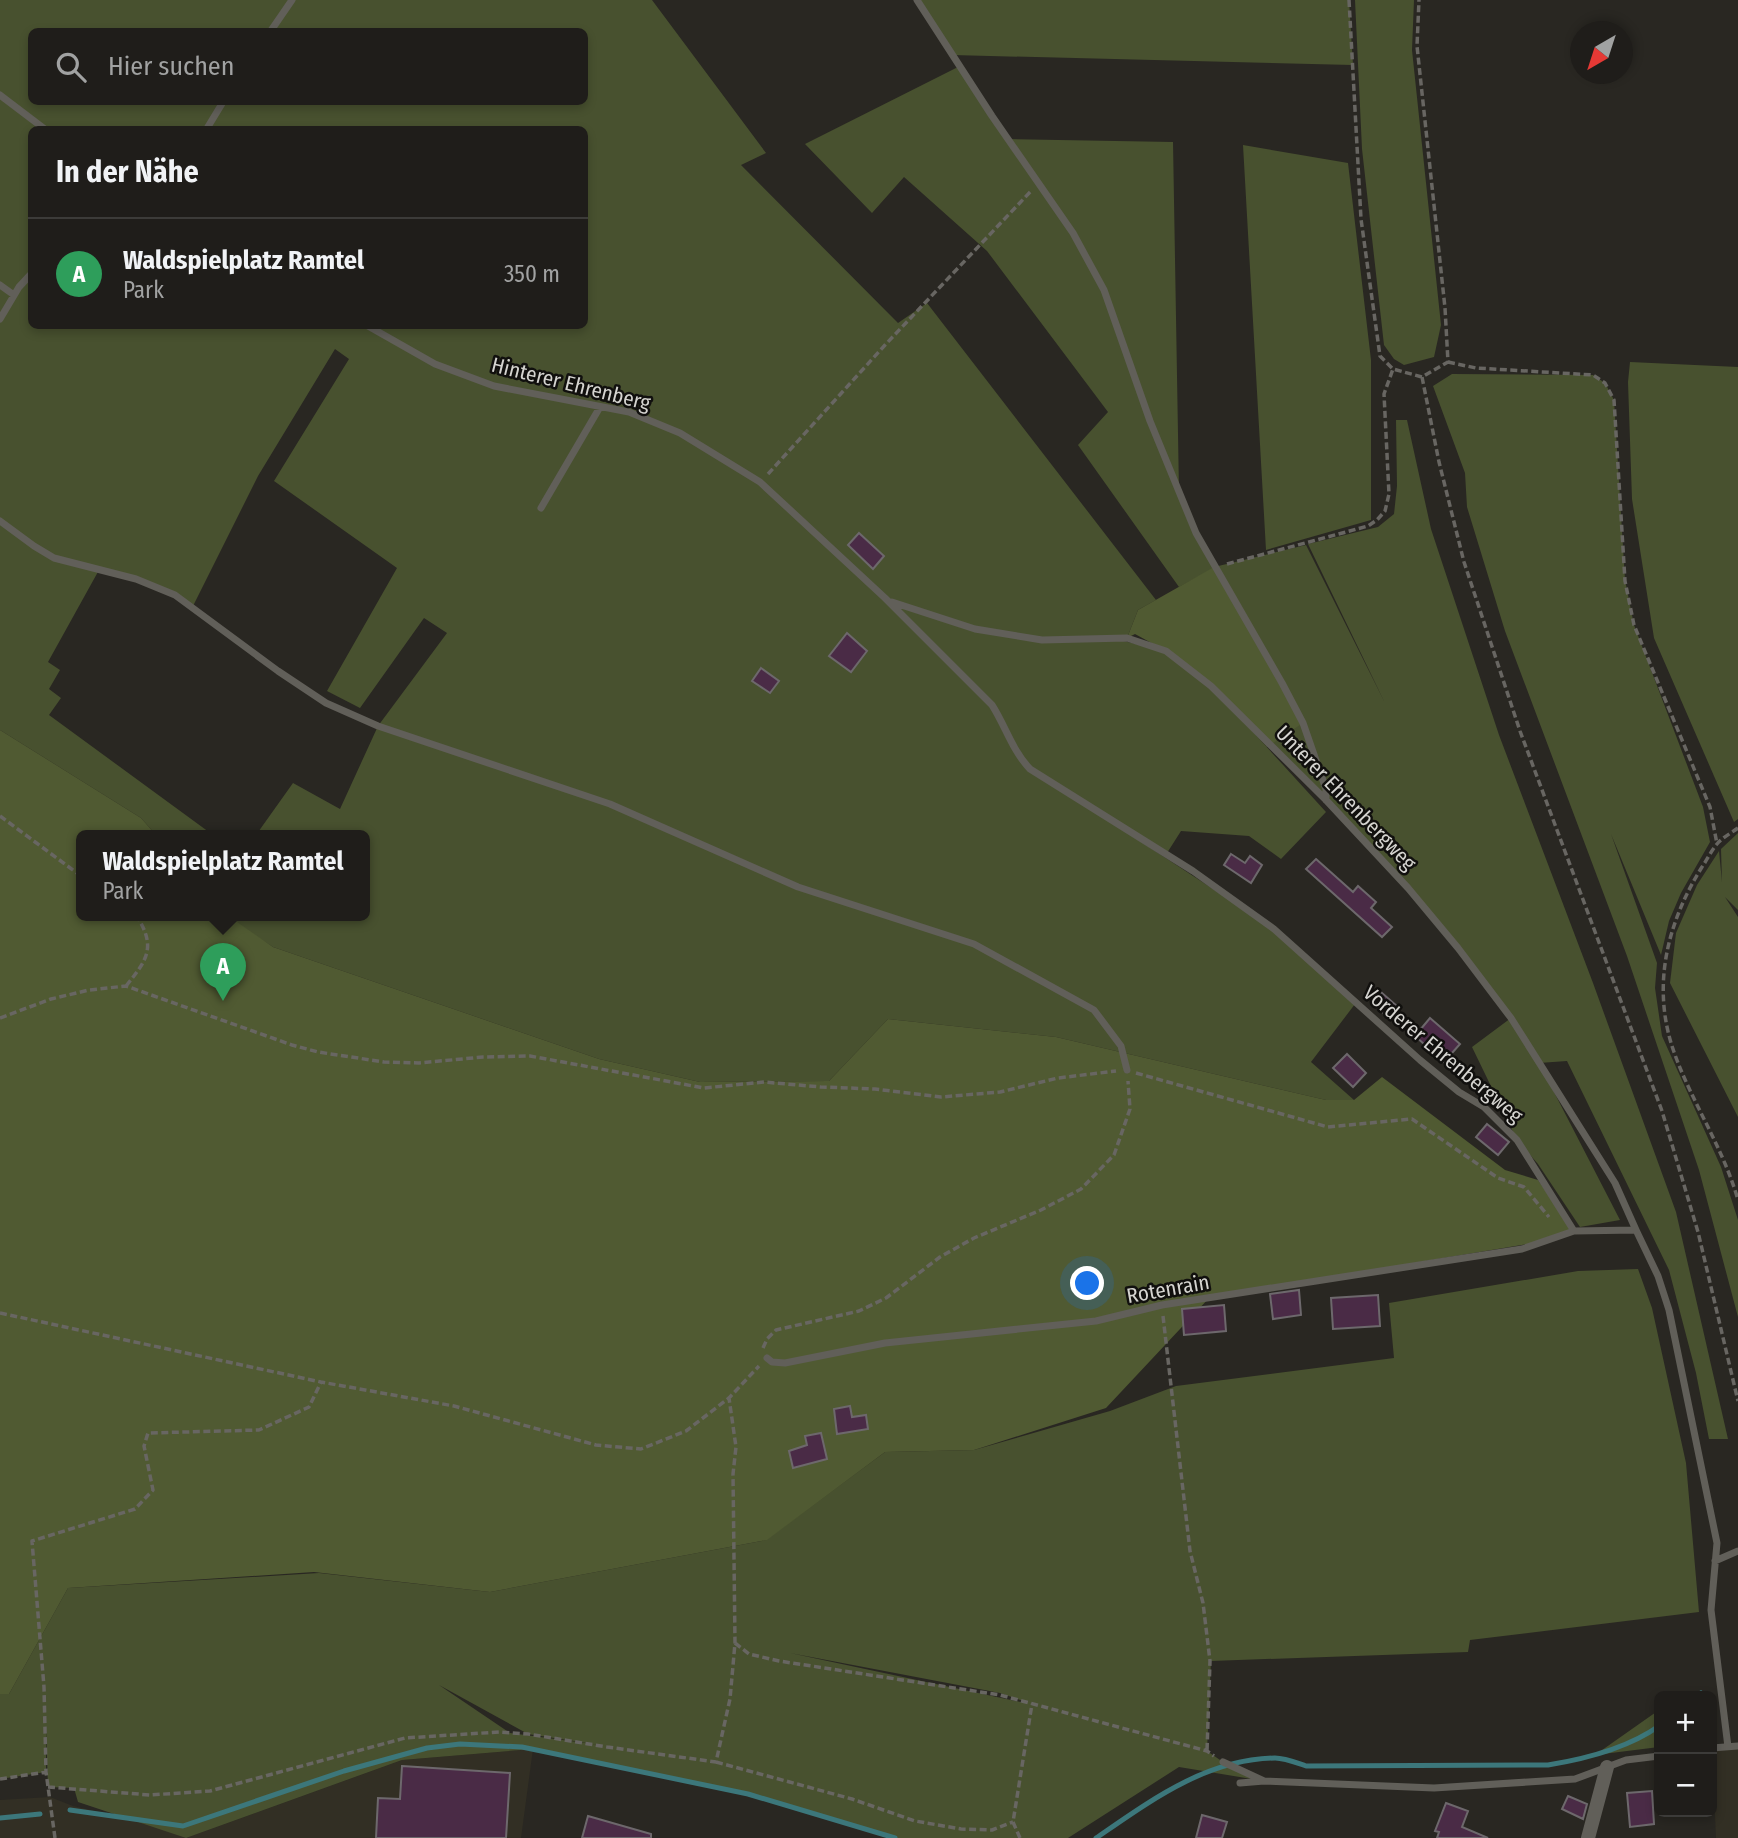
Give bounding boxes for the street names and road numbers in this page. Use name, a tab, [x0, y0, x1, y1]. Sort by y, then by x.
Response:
street label: Hinterer Ehrenberg	[489, 352, 653, 416]
street label: Unterer Ehrenbergweg	[1270, 720, 1422, 876]
street label: Vorderer Ehrenbergweg	[1358, 980, 1528, 1128]
street label: Rotenrain	[1125, 1269, 1211, 1309]

